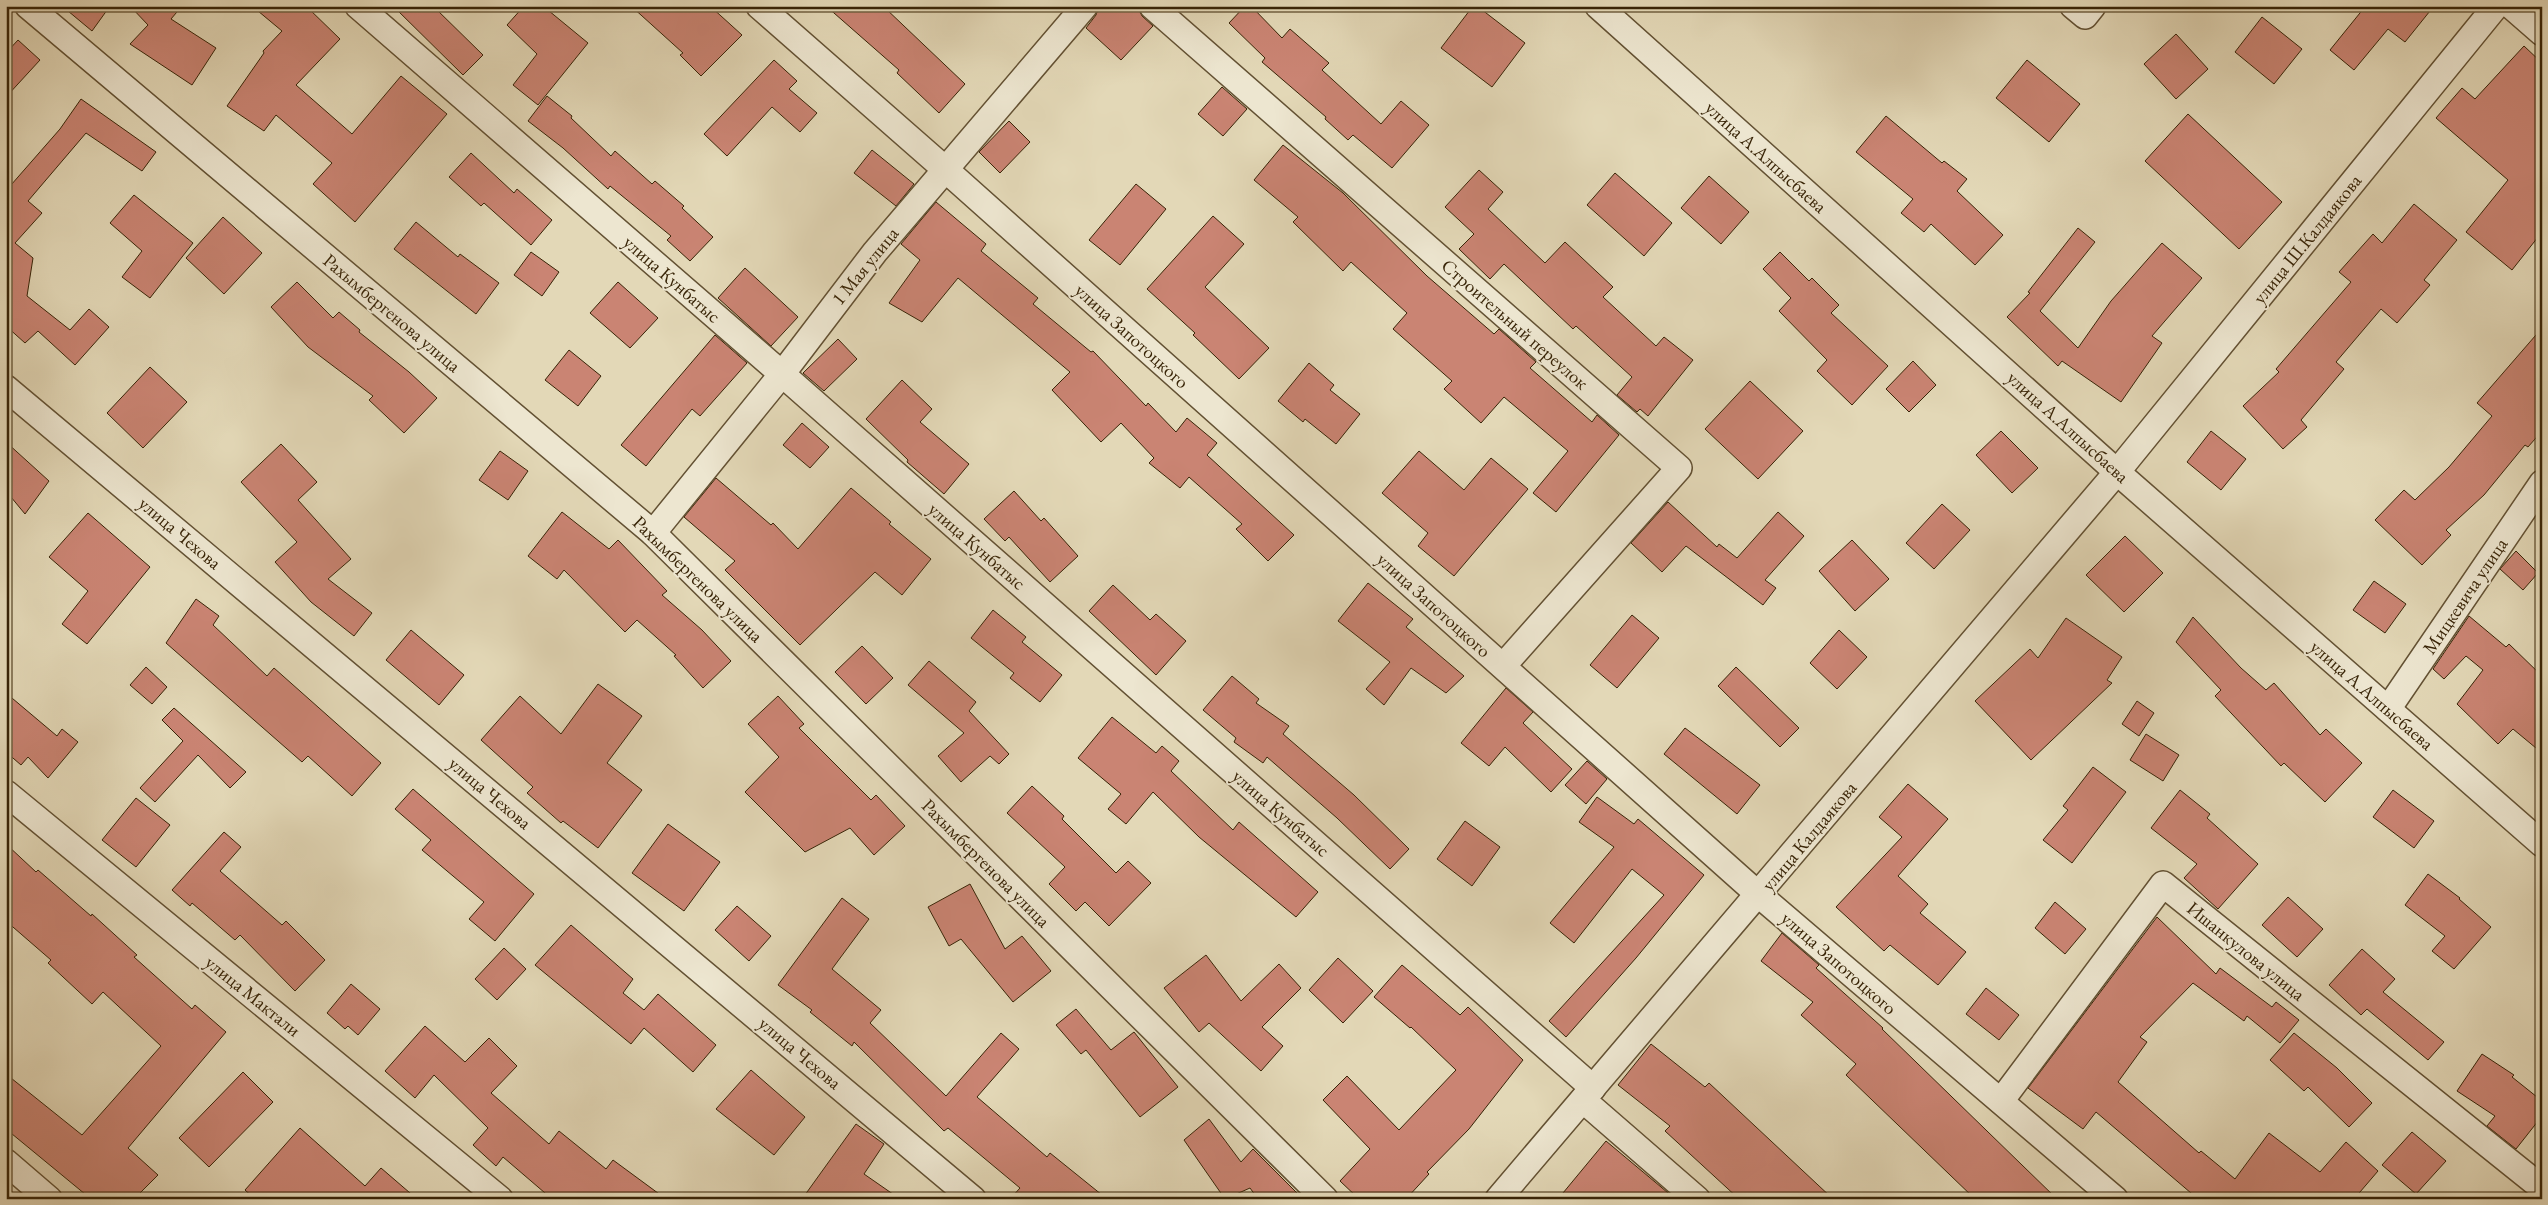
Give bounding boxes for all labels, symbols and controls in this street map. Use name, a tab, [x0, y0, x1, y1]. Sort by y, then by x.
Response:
street label: улица А.Алпысбаева	[1700, 95, 1833, 219]
street label: улица Ш.Калдаякова	[2247, 169, 2367, 309]
street label: 1 Мая улица	[826, 221, 905, 310]
street label: улица Кунбатыс	[618, 230, 726, 328]
street label: Рахымбергенова улица	[318, 248, 466, 378]
street label: Строительный переулок	[1436, 253, 1594, 395]
street label: улица Запотоцкого	[1070, 278, 1194, 394]
street label: улица А.Алпысбаева	[2002, 365, 2135, 489]
street label: улица Чехова	[133, 491, 227, 575]
street label: улица Кунбатыс	[923, 497, 1031, 595]
street label: Рахымбергенова улица	[627, 510, 769, 648]
street label: Мицкевича улица	[2417, 533, 2513, 659]
street label: улица Запотоцкого	[1372, 547, 1496, 663]
street label: улица А.Алпысбаева	[2305, 634, 2439, 756]
street label: улица Чехова	[443, 751, 537, 835]
street label: улица Кунбатыс	[1227, 764, 1335, 862]
street label: улица Калдаякова	[1756, 776, 1863, 896]
street label: Рахымбергенова улица	[916, 793, 1056, 933]
street label: Ишанкулова улица	[2182, 896, 2311, 1007]
street label: улица Запотоцкого	[1776, 906, 1902, 1020]
street label: улица Мактали	[200, 950, 306, 1042]
street label: улица Чехова	[753, 1011, 847, 1095]

